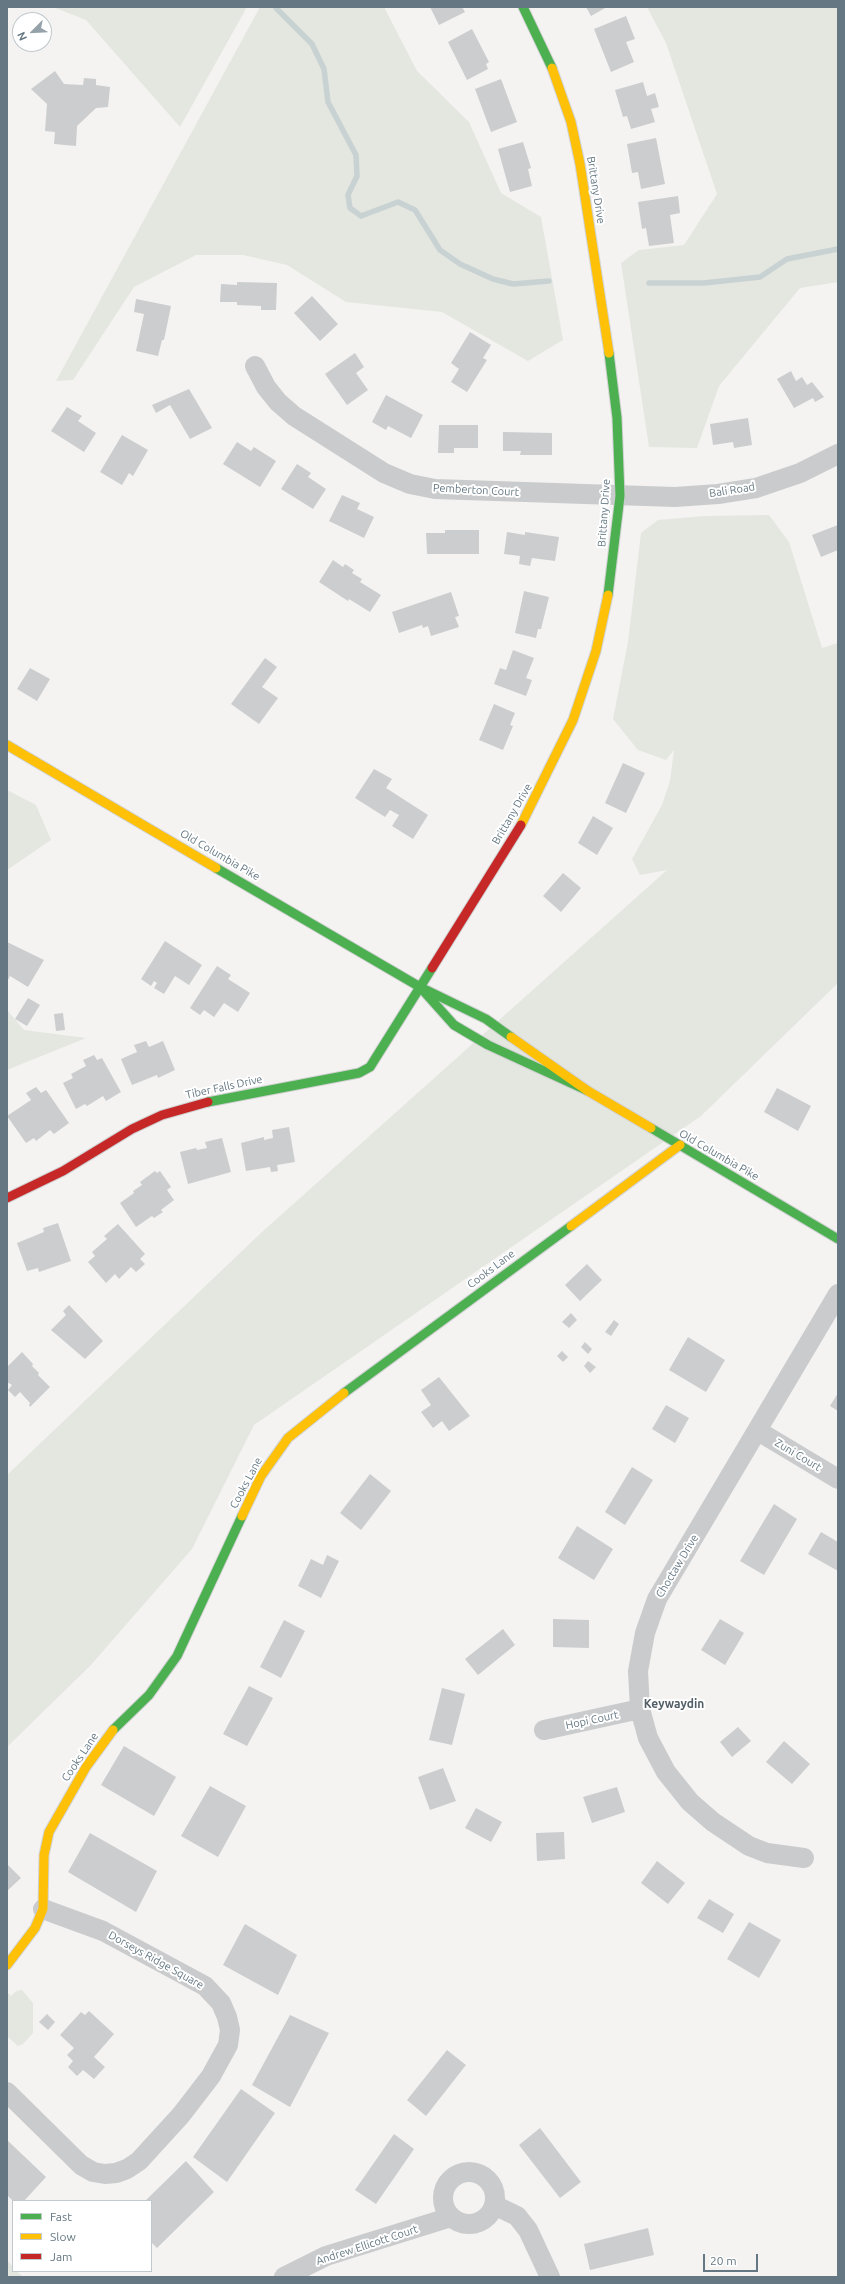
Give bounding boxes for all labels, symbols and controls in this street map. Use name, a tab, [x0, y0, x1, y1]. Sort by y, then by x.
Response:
north arrow	[12, 12, 52, 52]
text: N	[15, 30, 29, 43]
street label: Brittany Drive	[584, 155, 608, 225]
street label: Brittany Drive	[595, 479, 613, 547]
street label: Bali Road	[708, 480, 756, 500]
street label: Pemberton Court	[433, 481, 519, 499]
street label: Brittany Drive	[489, 781, 535, 847]
street label: Old Columbia Pike	[178, 827, 262, 883]
street label: Tiber Falls Drive	[184, 1072, 264, 1102]
street label: Old Columbia Pike	[677, 1127, 761, 1183]
street label: Cooks Lane	[465, 1247, 517, 1291]
street label: Zuni Court	[772, 1436, 824, 1474]
street label: Cooks Lane	[227, 1455, 265, 1511]
street label: Choctaw Drive	[653, 1532, 701, 1600]
district label: Keywaydin	[644, 1697, 704, 1711]
street label: Hopi Court	[564, 1708, 620, 1732]
street label: Cooks Lane	[59, 1730, 101, 1784]
street label: Dorseys Ridge Square	[106, 1928, 206, 1992]
legend	[12, 2200, 152, 2272]
text: Fast	[50, 2210, 72, 2223]
street label: Andrew Ellicott Court	[314, 2222, 420, 2268]
text: Slow	[50, 2230, 76, 2243]
scale bar	[705, 2246, 760, 2272]
text: Jam	[50, 2250, 72, 2263]
text: 20 m	[710, 2254, 737, 2267]

